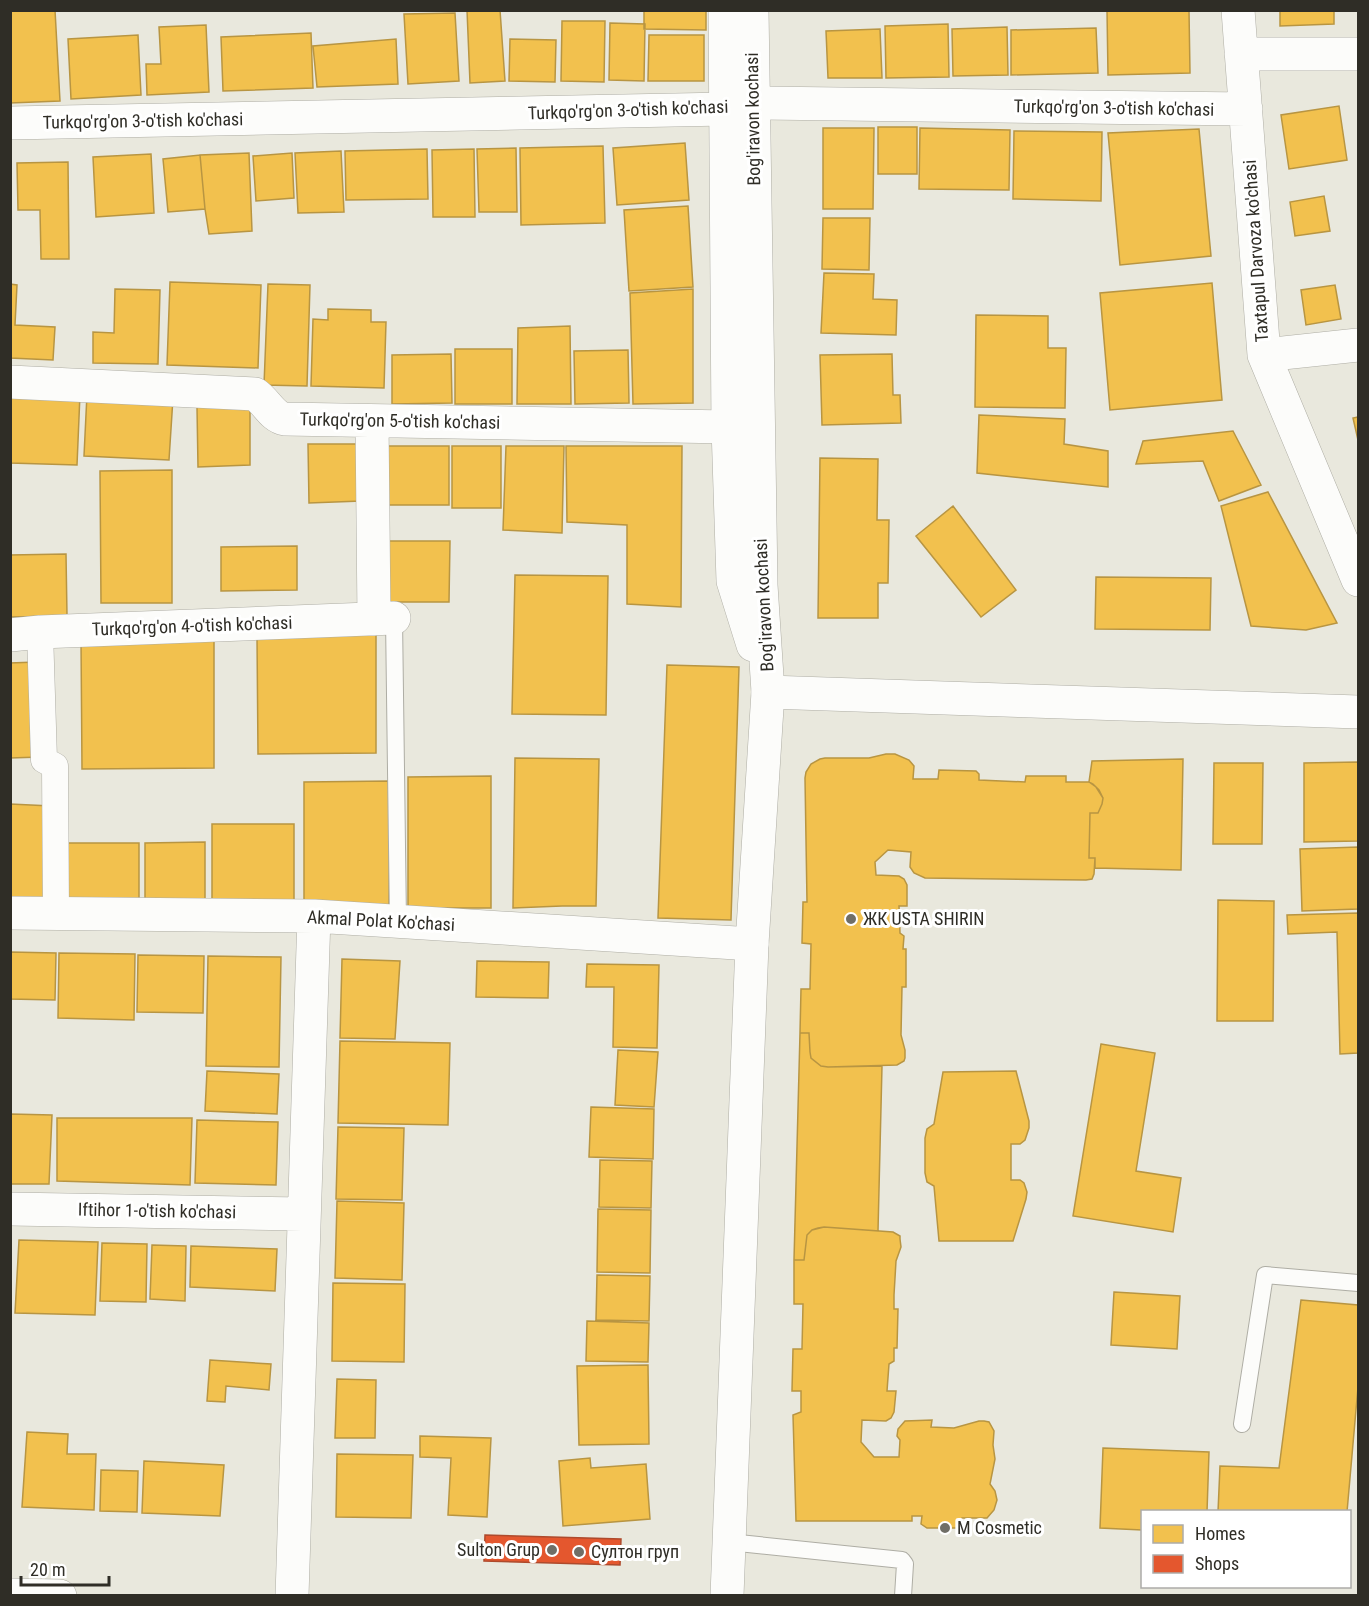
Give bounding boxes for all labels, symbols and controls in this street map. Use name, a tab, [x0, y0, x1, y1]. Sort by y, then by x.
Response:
street label: Bog'iravon kochasi	[741, 52, 764, 186]
street label: Turkqo'rg'on 3-o'tish ko'chasi	[1013, 95, 1215, 120]
street label: Turkqo'rg'on 3-o'tish ko'chasi	[527, 96, 729, 123]
street label: Turkqo'rg'on 3-o'tish ko'chasi	[42, 108, 244, 133]
street label: Taxtapul Darvoza ko'chasi	[1239, 159, 1272, 343]
street label: Turkqo'rg'on 5-o'tish ko'chasi	[299, 408, 501, 433]
street label: Bog'iravon kochasi	[750, 538, 777, 672]
street label: Turkqo'rg'on 4-o'tish ko'chasi	[91, 612, 293, 639]
street label: Akmal Polat Ko'chasi	[307, 906, 456, 935]
place label: ЖК USTA SHIRIN	[863, 908, 984, 929]
marker: ЖК USTA SHIRIN	[844, 912, 858, 926]
street label: Iftihor 1-o'tish ko'chasi	[78, 1199, 236, 1222]
legend	[1141, 1510, 1351, 1588]
place label: M Cosmetic	[957, 1517, 1042, 1538]
marker: M Cosmetic	[938, 1521, 952, 1535]
text: Homes	[1195, 1523, 1245, 1544]
place label: Sulton Grup	[457, 1539, 540, 1560]
place label: Султон груп	[591, 1541, 679, 1562]
marker: Sulton Grup	[545, 1543, 559, 1557]
marker: Султон груп	[572, 1545, 586, 1559]
scale bar	[21, 1549, 110, 1587]
text: Shops	[1195, 1553, 1239, 1574]
text: 20 m	[30, 1559, 65, 1580]

